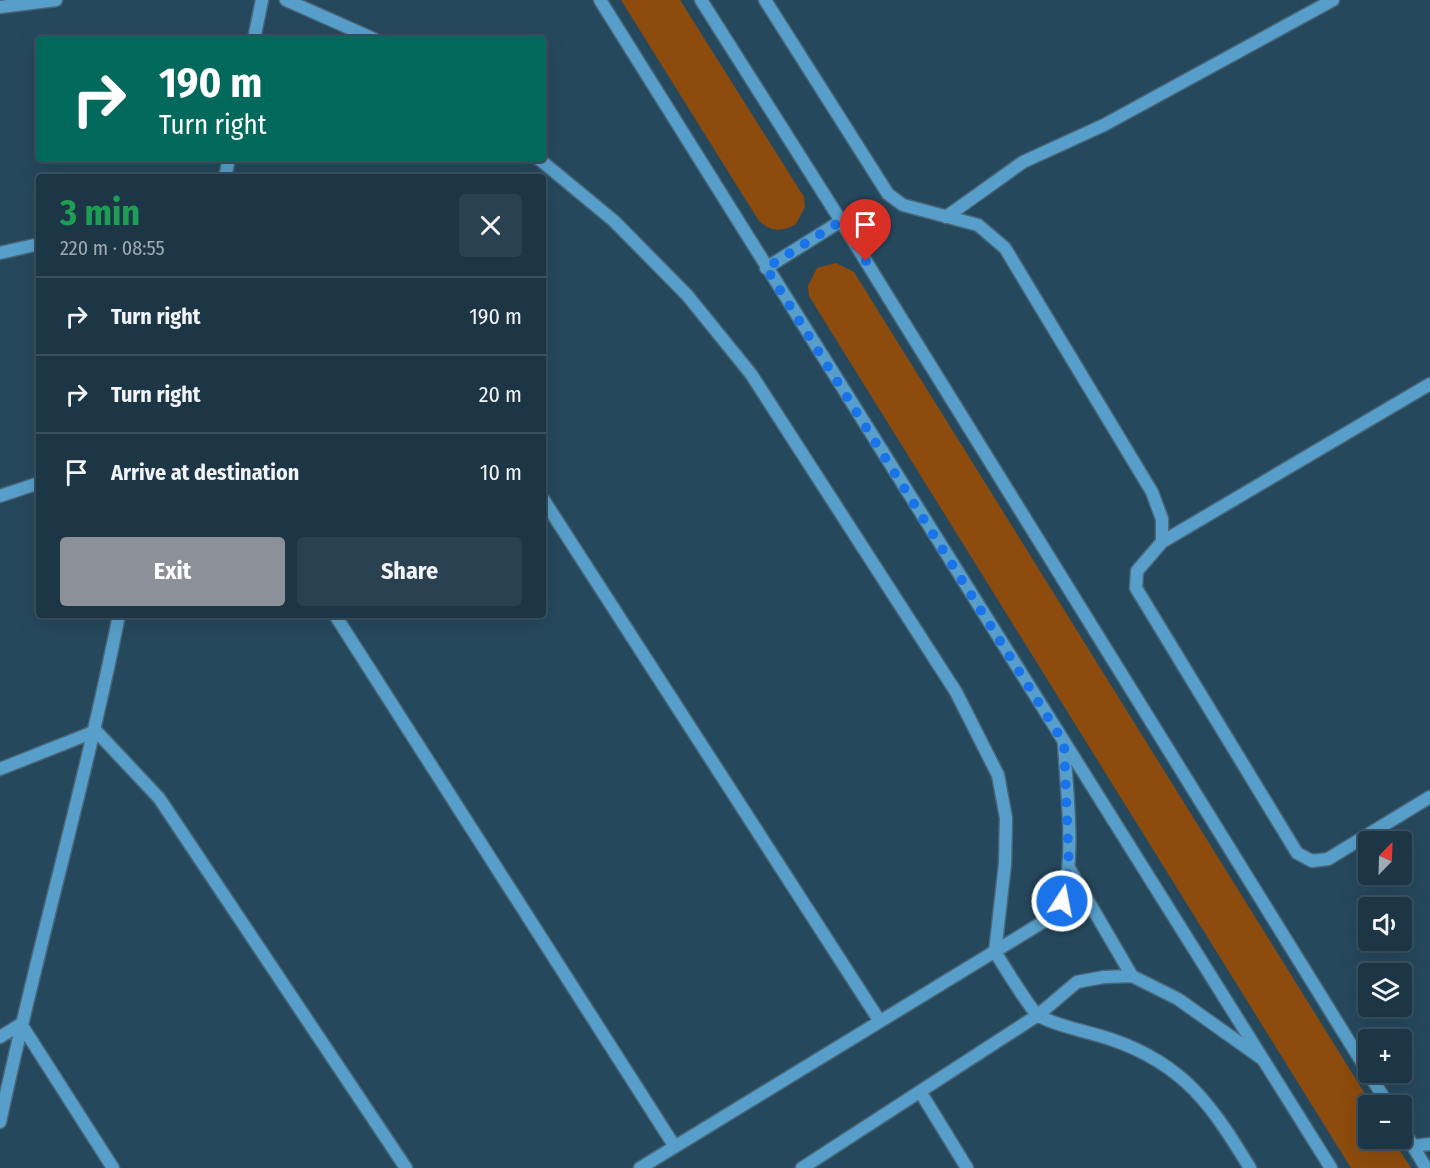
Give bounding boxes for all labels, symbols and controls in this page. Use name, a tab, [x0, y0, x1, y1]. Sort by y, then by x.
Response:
text: 190 m	[159, 58, 262, 108]
icon: right	[60, 60, 138, 138]
text: Turn right	[159, 109, 267, 141]
text: 3 min	[60, 191, 140, 235]
button: close	[459, 194, 522, 257]
pin	[840, 199, 891, 261]
icon: arrive	[849, 208, 882, 241]
text: 220 m · 08:55	[60, 236, 165, 260]
icon: right	[60, 300, 93, 333]
text: Turn right	[111, 303, 200, 330]
text: 190 m	[469, 303, 522, 330]
icon: right	[60, 378, 93, 411]
text: Turn right	[111, 381, 200, 408]
text: 20 m	[479, 381, 522, 408]
icon: arrive	[60, 456, 93, 489]
text: Arrive at destination	[111, 459, 299, 486]
text: 10 m	[480, 459, 522, 486]
button: Exit	[60, 537, 285, 606]
button: Share	[297, 537, 522, 606]
north arrow	[1358, 831, 1412, 885]
map controls	[1358, 831, 1412, 1149]
position arrow	[1030, 869, 1094, 933]
button: sound	[1358, 897, 1412, 951]
button: layers	[1358, 963, 1412, 1017]
button: +	[1358, 1029, 1412, 1083]
button: −	[1358, 1095, 1412, 1149]

